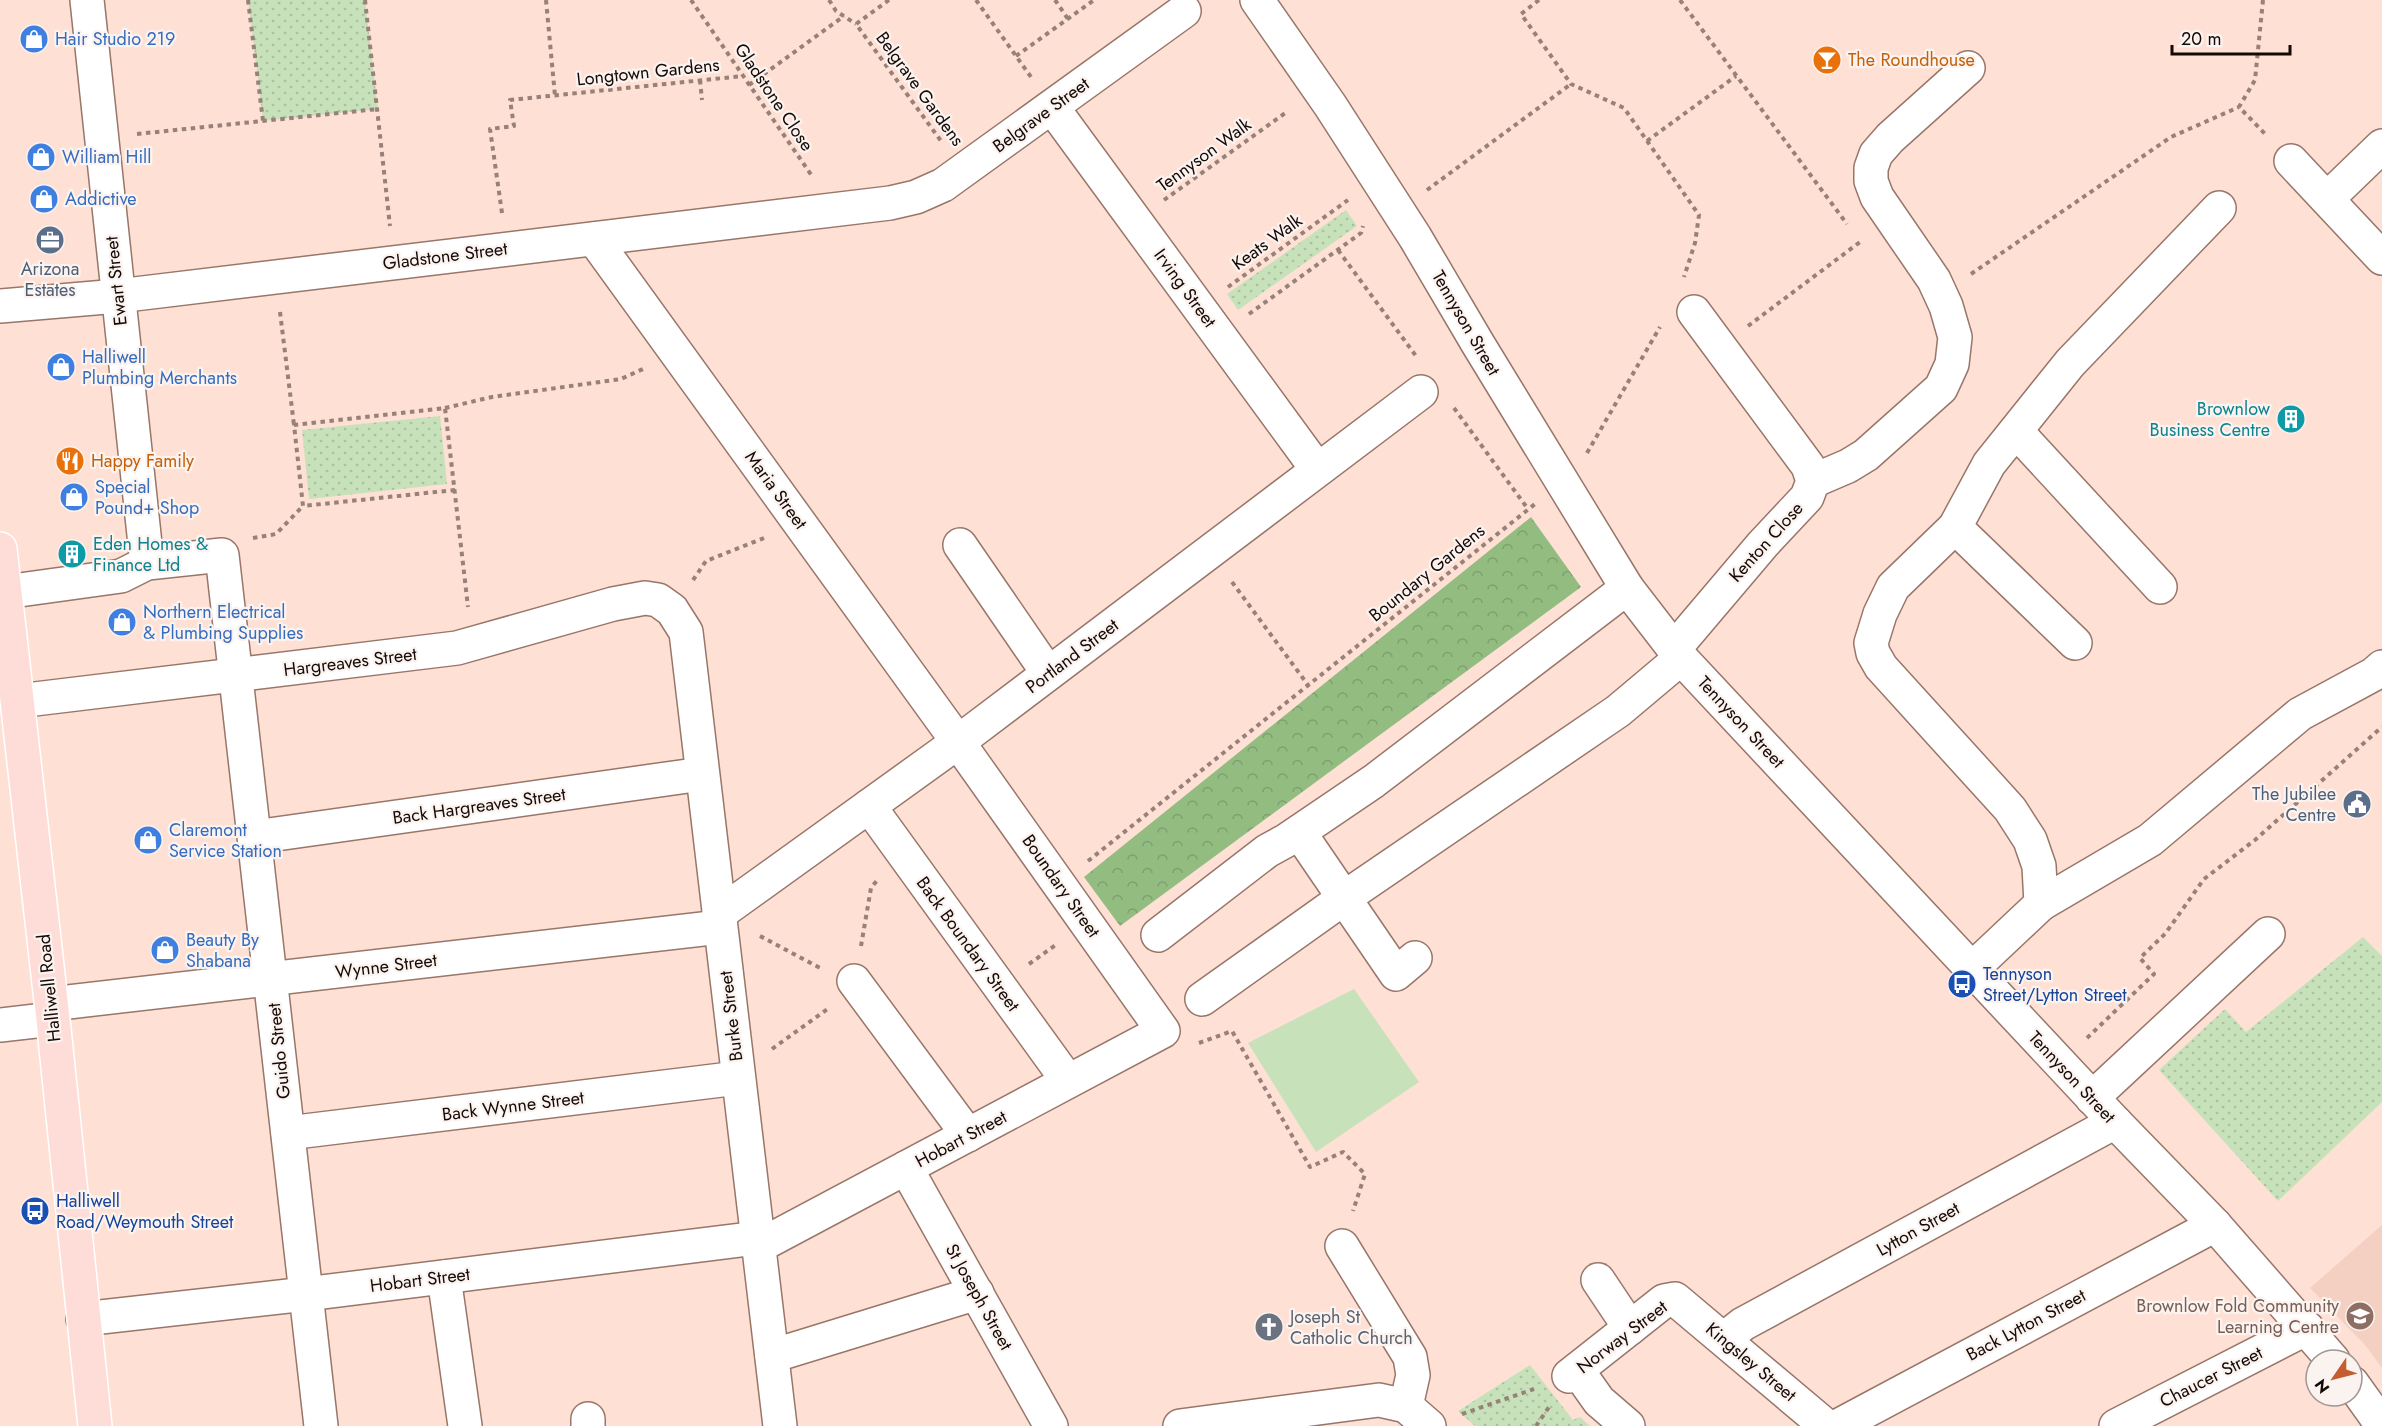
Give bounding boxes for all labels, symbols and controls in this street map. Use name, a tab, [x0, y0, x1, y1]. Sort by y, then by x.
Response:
scale bar	[2172, 18, 2290, 56]
shop icon: Hair Studio 219	[18, 23, 50, 55]
place label: Hair Studio 219	[55, 26, 175, 52]
street label: Belgrave Gardens	[870, 26, 970, 152]
text: 20 m	[2181, 26, 2221, 52]
street label: Gladstone Close	[728, 38, 820, 156]
bar icon: The Roundhouse	[1811, 44, 1843, 76]
place label: The Roundhouse	[1848, 47, 1975, 73]
street label: Longtown Gardens	[575, 52, 721, 92]
street label: Belgrave Street	[987, 71, 1095, 159]
street label: Tennyson Walk	[1151, 112, 1257, 198]
shop icon: William Hill	[25, 141, 57, 173]
place label: William Hill	[62, 144, 151, 170]
shop icon: Addictive	[28, 183, 60, 215]
place label: Addictive	[65, 186, 137, 212]
street label: Keats Walk	[1226, 208, 1308, 276]
office icon: Arizona Estates	[34, 224, 66, 256]
street label: Ewart Street	[98, 234, 134, 327]
street label: Gladstone Street	[381, 235, 510, 277]
street label: Irving Street	[1148, 243, 1223, 333]
place label: Arizona Estates	[21, 256, 79, 303]
street label: Tennyson Street	[1425, 266, 1507, 381]
place label: Halliwell Plumbing Merchants	[82, 344, 237, 391]
shop icon: Halliwell Plumbing Merchants	[45, 351, 77, 383]
place label: Brownlow Business Centre	[2149, 396, 2271, 443]
building icon: Brownlow Business Centre	[2275, 403, 2307, 435]
restaurant icon: Happy Family	[54, 445, 86, 477]
street label: Maria Street	[739, 446, 814, 535]
place label: Happy Family	[91, 448, 194, 474]
place label: Special Pound+ Shop	[95, 474, 199, 521]
shop icon: Special Pound+ Shop	[58, 481, 90, 513]
street label: Kenton Close	[1723, 496, 1809, 588]
street label: Boundary Gardens	[1363, 518, 1491, 628]
place label: Eden Homes & Finance Ltd	[93, 531, 208, 578]
building icon: Eden Homes & Finance Ltd	[56, 538, 88, 570]
place label: Northern Electrical & Plumbing Supplies	[143, 599, 303, 646]
shop icon: Northern Electrical & Plumbing Supplies	[106, 606, 138, 638]
street label: Portland Street	[1020, 612, 1124, 700]
street label: Hargreaves Street	[282, 641, 419, 683]
street label: Tennyson Street	[1691, 670, 1791, 774]
street label: Back Hargreaves Street	[391, 781, 568, 831]
place label: The Jubilee Centre	[2252, 781, 2336, 828]
public building icon: The Jubilee Centre	[2341, 788, 2373, 820]
place label: Claremont Service Station	[169, 817, 282, 864]
shop icon: Claremont Service Station	[132, 824, 164, 856]
street label: Boundary Street	[1016, 829, 1107, 943]
street label: Back Boundary Street	[910, 871, 1026, 1017]
place label: Beauty By Shabana	[186, 927, 259, 974]
street label: Halliwell Road	[30, 933, 68, 1043]
shop icon: Beauty By Shabana	[149, 934, 181, 966]
street label: Wynne Street	[334, 947, 439, 985]
place label: Tennyson Street/Lytton Street	[1983, 961, 2127, 1008]
bus stop icon: Tennyson Street/Lytton Street	[1946, 968, 1978, 1000]
street label: Burke Street	[712, 969, 749, 1063]
street label: Guido Street	[261, 1001, 297, 1100]
street label: Tennyson Street	[2022, 1025, 2122, 1129]
street label: Back Wynne Street	[441, 1084, 586, 1128]
street label: Hobart Street	[911, 1104, 1012, 1174]
place label: Halliwell Road/Weymouth Street	[56, 1188, 234, 1235]
bus stop icon: Halliwell Road/Weymouth Street	[19, 1195, 51, 1227]
street label: Lytton Street	[1872, 1195, 1965, 1263]
street label: St Joseph Street	[939, 1239, 1019, 1356]
street label: Hobart Street	[369, 1261, 472, 1299]
street label: Back Lytton Street	[1962, 1282, 2091, 1367]
place label: Brownlow Fold Community Learning Centre	[2136, 1293, 2339, 1340]
street label: Norway Street	[1571, 1294, 1673, 1380]
school or university icon: Brownlow Fold Community Learning Centre	[2344, 1300, 2376, 1332]
place label: Joseph St Catholic Church	[1288, 1304, 1413, 1351]
church icon: Joseph St Catholic Church	[1253, 1311, 1285, 1343]
street label: Kingsley Street	[1700, 1316, 1802, 1408]
street label: Chaucer Street	[2155, 1340, 2268, 1414]
north arrow	[2304, 1348, 2364, 1408]
text: N	[2309, 1375, 2335, 1398]

